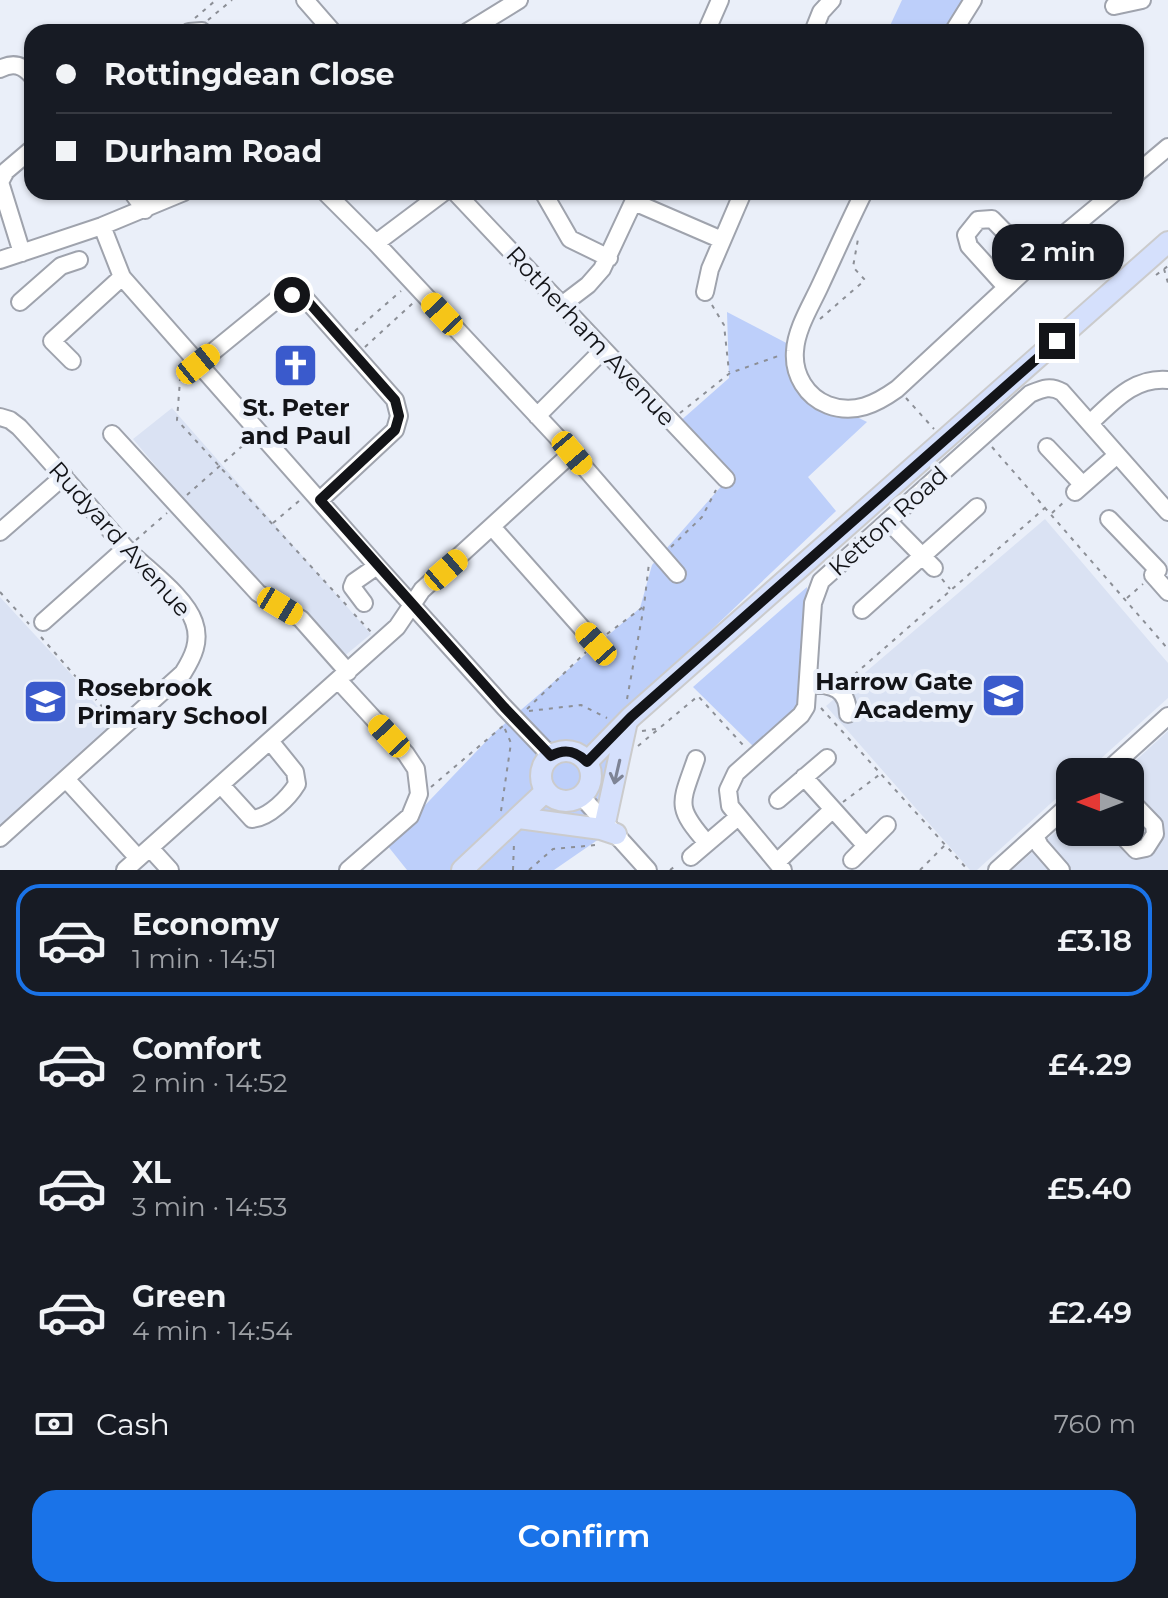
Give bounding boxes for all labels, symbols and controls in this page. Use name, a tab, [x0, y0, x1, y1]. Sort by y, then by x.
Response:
text: Rottingdean Close	[104, 56, 395, 93]
text: Durham Road	[104, 133, 322, 170]
callout: 2 min	[991, 225, 1123, 281]
text: 2 min	[1020, 236, 1096, 268]
street label: Rotherham Avenue	[500, 240, 682, 432]
route start	[274, 277, 310, 313]
car	[417, 288, 467, 340]
route end	[1039, 323, 1075, 359]
car	[172, 340, 224, 388]
church icon: St. Peter and Paul	[272, 341, 320, 389]
place label: St. Peter and Paul	[241, 393, 351, 450]
car	[547, 427, 597, 479]
street label: Rudyard Avenue	[43, 455, 197, 623]
street label: Ketton Road	[823, 460, 953, 582]
car	[420, 545, 472, 595]
car	[253, 583, 307, 629]
car	[571, 618, 621, 670]
place label: Harrow Gate Academy	[815, 667, 974, 724]
school or university icon: Harrow Gate Academy	[980, 671, 1028, 719]
place label: Rosebrook Primary School	[77, 673, 268, 730]
school or university icon: Rosebrook Primary School	[22, 677, 70, 725]
car	[364, 710, 414, 762]
north arrow	[1056, 758, 1144, 846]
map controls	[1056, 758, 1144, 846]
one-way arrow	[609, 759, 624, 785]
icon: car	[36, 904, 108, 976]
text: Economy	[132, 906, 279, 943]
text: £3.18	[1057, 922, 1132, 959]
text: 1 min · 14:51	[132, 943, 277, 975]
icon: car	[36, 1028, 108, 1100]
text: Comfort	[132, 1030, 262, 1067]
text: £4.29	[1048, 1046, 1132, 1083]
text: 2 min · 14:52	[132, 1067, 288, 1099]
icon: car	[36, 1152, 108, 1224]
text: XL	[132, 1154, 171, 1191]
text: £5.40	[1047, 1170, 1132, 1207]
text: 3 min · 14:53	[132, 1191, 287, 1223]
icon: car	[36, 1276, 108, 1348]
text: Green	[132, 1278, 226, 1315]
text: £2.49	[1049, 1294, 1132, 1331]
text: 4 min · 14:54	[132, 1315, 292, 1347]
icon: cash	[32, 1402, 76, 1446]
text: Cash	[96, 1406, 170, 1443]
text: 760 m	[1054, 1408, 1136, 1440]
button: Confirm	[32, 1490, 1136, 1582]

